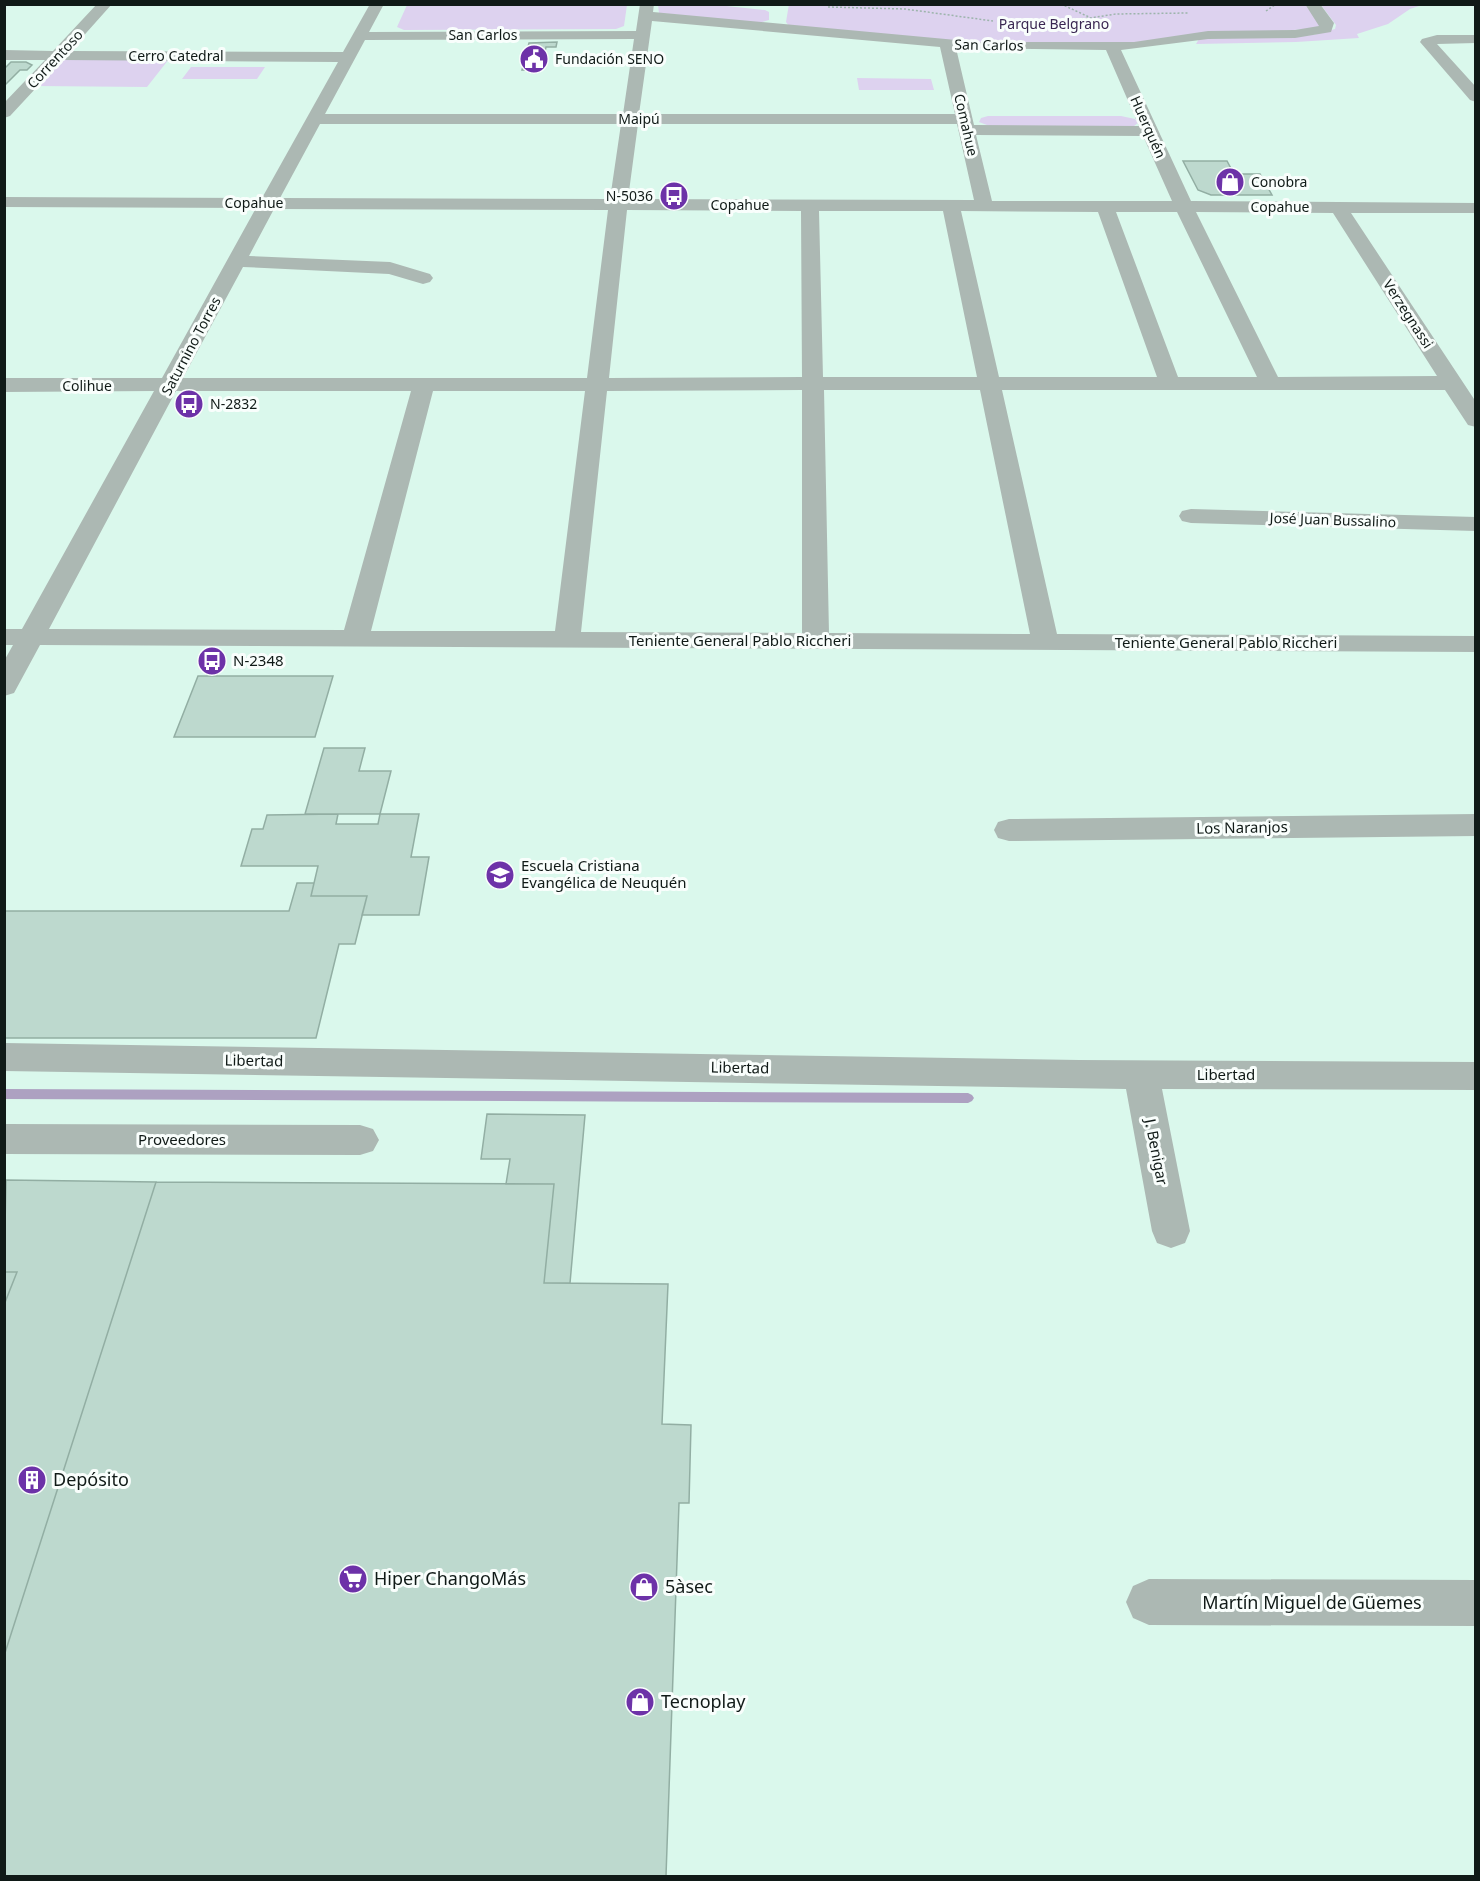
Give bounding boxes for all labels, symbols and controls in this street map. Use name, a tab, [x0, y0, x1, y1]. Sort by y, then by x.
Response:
park label: Parque Belgrano	[999, 14, 1109, 33]
street label: Correntoso	[23, 25, 87, 92]
street label: San Carlos	[448, 25, 518, 44]
street label: San Carlos	[954, 34, 1024, 55]
public building icon: Fundación SENO	[518, 43, 550, 75]
street label: Cerro Catedral	[128, 46, 224, 65]
place label: Fundación SENO	[555, 49, 664, 68]
street label: Comahue	[950, 92, 983, 158]
street label: Huerquén	[1126, 93, 1171, 161]
street label: Maipú	[618, 109, 660, 128]
shop icon: Conobra	[1214, 166, 1246, 198]
place label: Conobra	[1251, 172, 1307, 191]
bus stop icon: N-5036	[658, 180, 690, 212]
place label: N-5036	[606, 186, 653, 205]
street label: Copahue	[225, 193, 284, 212]
street label: Copahue	[711, 195, 770, 214]
street label: Copahue	[1251, 197, 1310, 216]
street label: Verzegnassi	[1379, 276, 1438, 352]
street label: Saturnino Torres	[157, 293, 225, 398]
street label: Colihue	[62, 376, 112, 395]
bus stop icon: N-2832	[173, 388, 205, 420]
place label: N-2832	[210, 394, 257, 413]
street label: José Juan Bussalino	[1267, 508, 1397, 531]
street label: Teniente General Pablo Riccheri	[629, 630, 851, 650]
street label: Teniente General Pablo Riccheri	[1115, 632, 1337, 652]
bus stop icon: N-2348	[196, 645, 228, 677]
place label: N-2348	[233, 650, 284, 670]
street label: Los Naranjos	[1196, 816, 1288, 838]
place label: Escuela Cristiana Evangélica de Neuquén	[521, 855, 687, 892]
school or university icon: Escuela Cristiana Evangélica de Neuquén	[484, 859, 516, 891]
street label: Libertad	[225, 1049, 284, 1071]
street label: Libertad	[711, 1056, 770, 1078]
street label: Libertad	[1197, 1064, 1255, 1084]
street label: J. Benigar	[1140, 1115, 1173, 1187]
street label: Proveedores	[138, 1129, 226, 1149]
building icon: Depósito	[16, 1464, 48, 1496]
place label: Depósito	[53, 1467, 129, 1491]
supermarket icon: Hiper ChangoMás	[337, 1563, 369, 1595]
place label: Hiper ChangoMás	[374, 1566, 526, 1590]
shop icon: 5àsec	[628, 1571, 660, 1603]
place label: 5àsec	[665, 1574, 713, 1598]
street label: Martín Miguel de Güemes	[1202, 1590, 1422, 1614]
shop icon: Tecnoplay	[624, 1686, 656, 1718]
place label: Tecnoplay	[661, 1689, 746, 1713]

